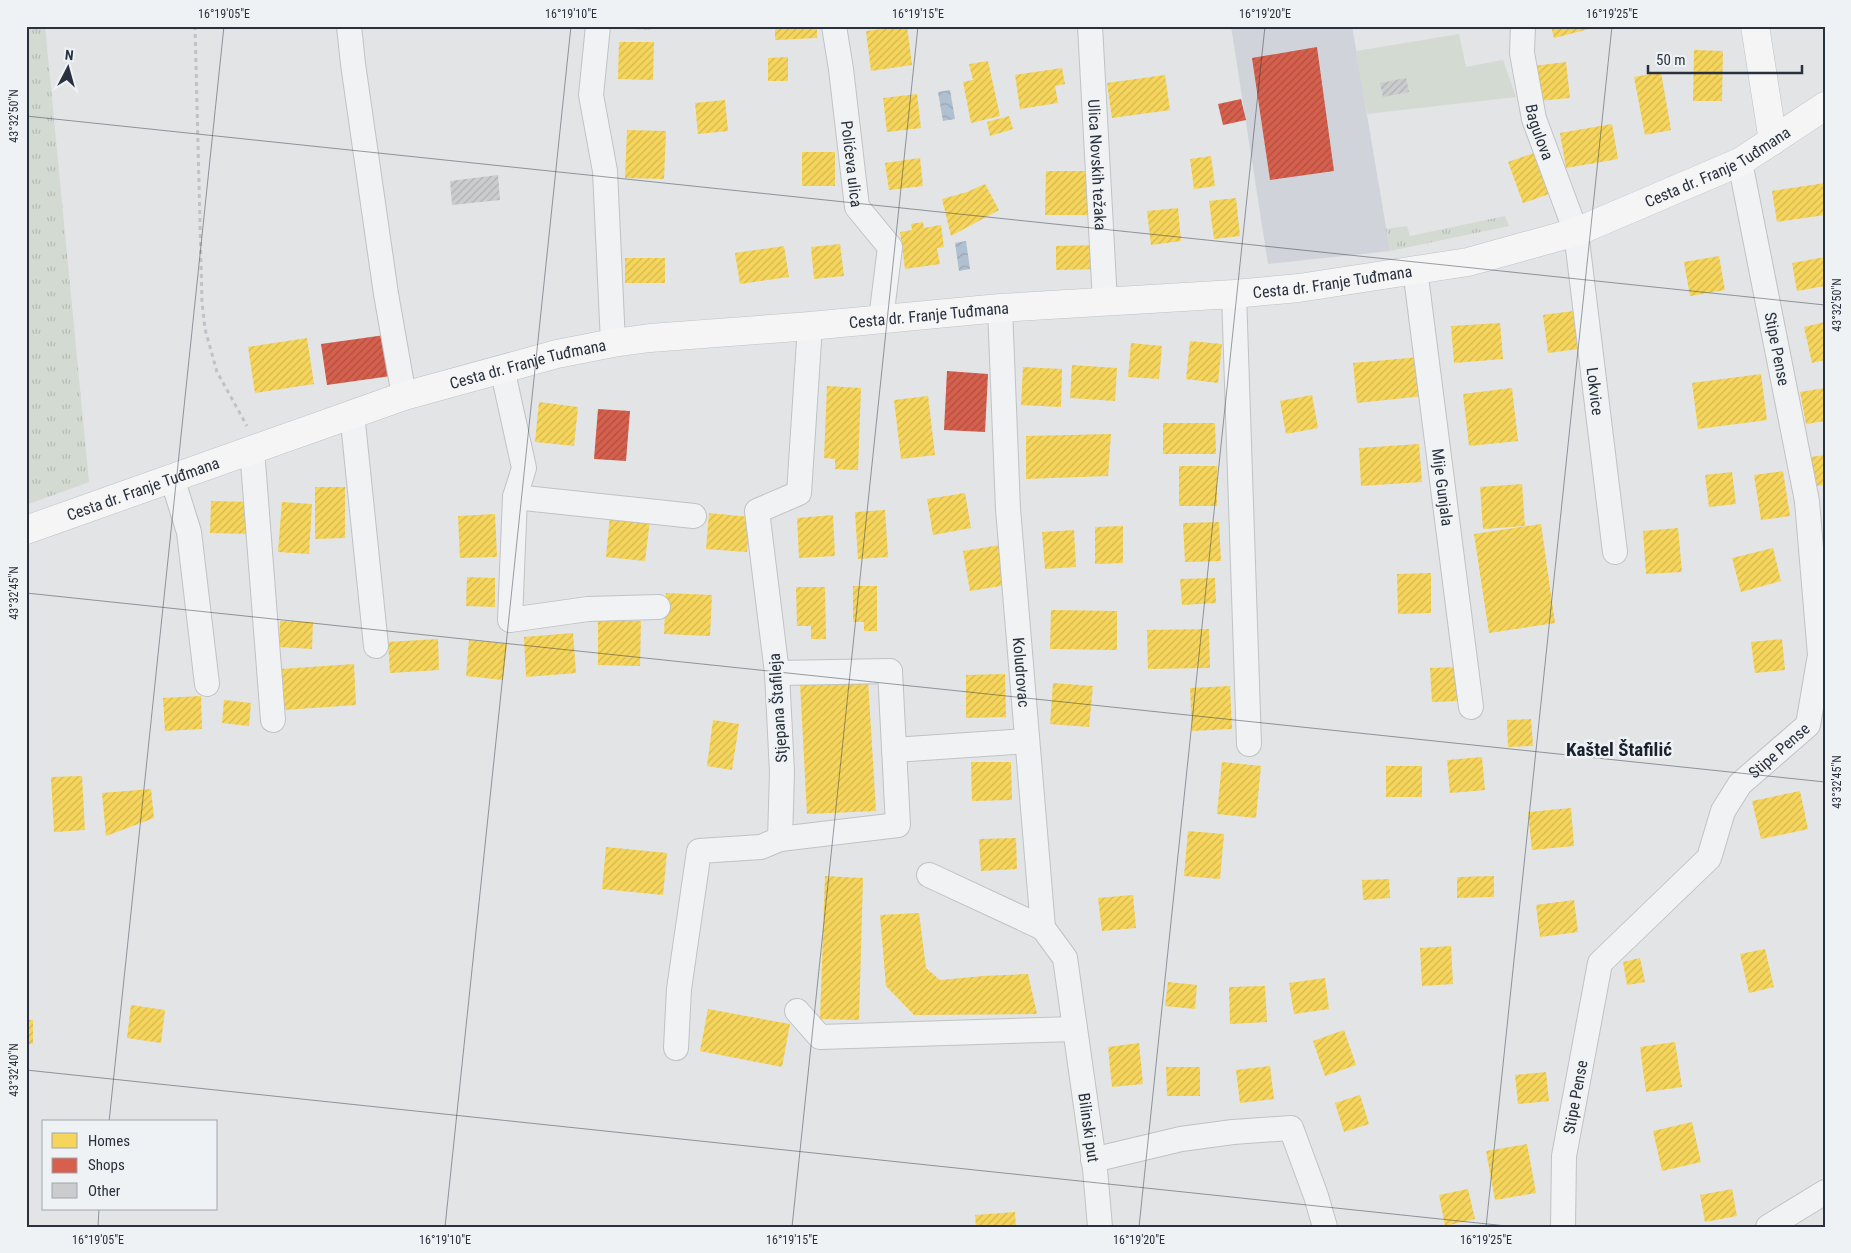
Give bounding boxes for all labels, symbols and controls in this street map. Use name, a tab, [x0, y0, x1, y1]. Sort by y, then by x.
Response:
text: 16°19'05"E	[198, 7, 250, 21]
text: 16°19'10"E	[545, 7, 597, 21]
text: 16°19'15"E	[892, 7, 944, 21]
text: 16°19'20"E	[1239, 7, 1291, 21]
text: 16°19'25"E	[1586, 7, 1638, 21]
north arrow	[42, 42, 92, 92]
scale bar	[1648, 42, 1802, 74]
text: N	[64, 47, 74, 63]
text: 50 m	[1656, 51, 1686, 69]
text: 43°32'50"N	[7, 89, 21, 143]
street label: Ulica Novskih težaka	[1084, 99, 1111, 231]
street label: Bagulova	[1522, 102, 1558, 163]
street label: Polićeva ulica	[838, 119, 866, 208]
street label: Cesta dr. Franje Tuđmana	[1642, 122, 1793, 211]
street label: Cesta dr. Franje Tuđmana	[1252, 261, 1413, 302]
text: 43°32'50"N	[1830, 278, 1844, 332]
street label: Cesta dr. Franje Tuđmana	[848, 298, 1009, 332]
street label: Stipe Pense	[1761, 311, 1793, 387]
street label: Cesta dr. Franje Tuđmana	[447, 335, 607, 393]
street label: Lokvice	[1583, 366, 1608, 416]
street label: Mije Gunjala	[1429, 447, 1457, 527]
street label: Cesta dr. Franje Tuđmana	[64, 453, 222, 524]
text: 43°32'45"N	[7, 566, 21, 620]
street label: Koludrovac	[1009, 636, 1034, 708]
street label: Stjepana Štafileja	[765, 653, 791, 763]
street label: Stipe Pense	[1744, 719, 1813, 782]
district label: Kaštel Štafilić	[1566, 738, 1672, 761]
text: 43°32'45"N	[1830, 755, 1844, 809]
text: 43°32'40"N	[7, 1043, 21, 1097]
street label: Stipe Pense	[1559, 1059, 1591, 1135]
street label: Bilinski put	[1075, 1092, 1103, 1164]
legend	[42, 1120, 218, 1210]
text: Homes	[88, 1132, 130, 1150]
text: Shops	[88, 1156, 125, 1174]
text: Other	[88, 1182, 121, 1200]
text: 16°19'05"E	[72, 1233, 124, 1247]
text: 16°19'10"E	[419, 1233, 471, 1247]
text: 16°19'15"E	[766, 1233, 818, 1247]
text: 16°19'20"E	[1113, 1233, 1165, 1247]
text: 16°19'25"E	[1460, 1233, 1512, 1247]

